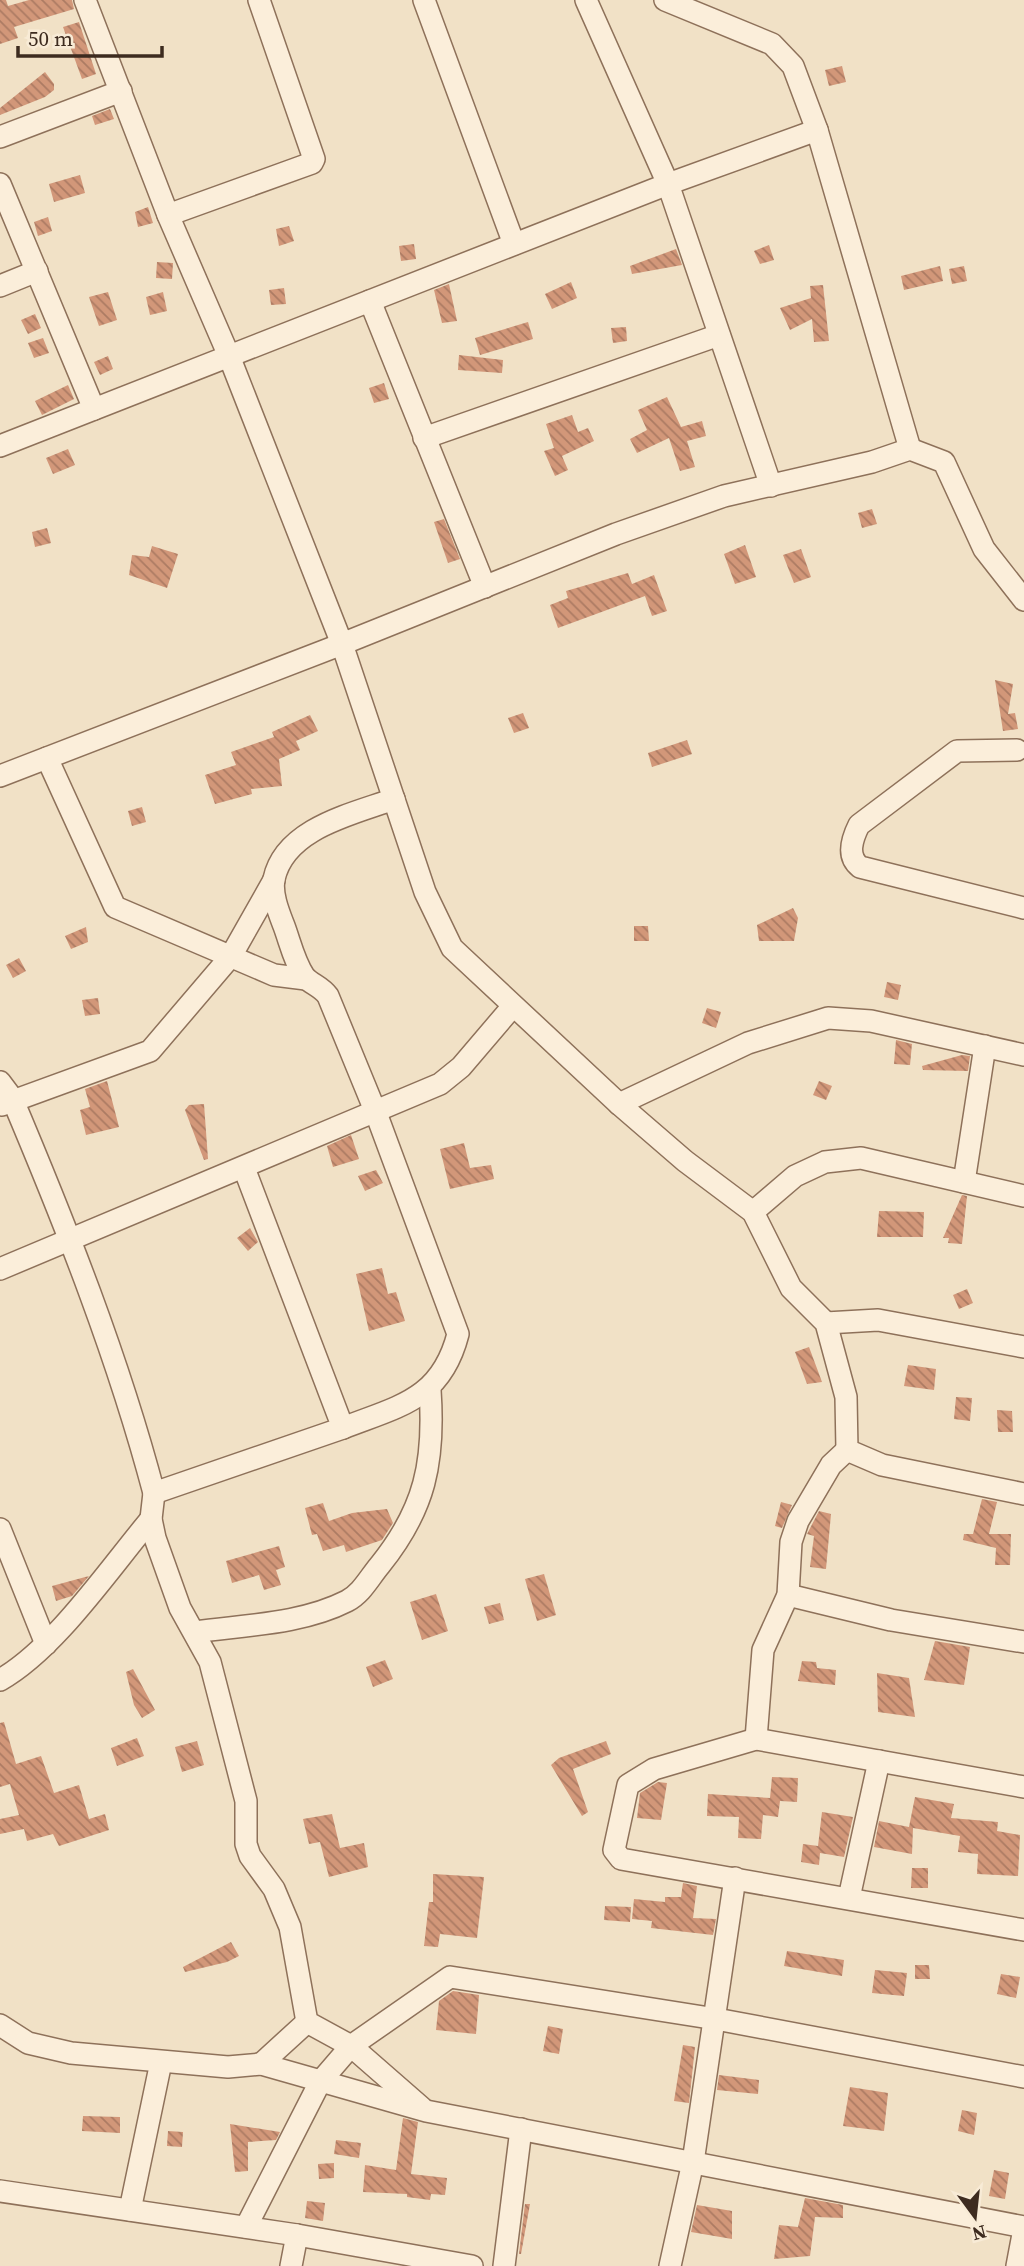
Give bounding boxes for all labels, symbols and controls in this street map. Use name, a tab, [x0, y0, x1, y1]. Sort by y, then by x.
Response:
scale bar	[18, 14, 161, 58]
text: 50 m	[28, 24, 73, 53]
north arrow	[940, 2182, 1010, 2252]
text: N	[969, 2219, 989, 2248]

